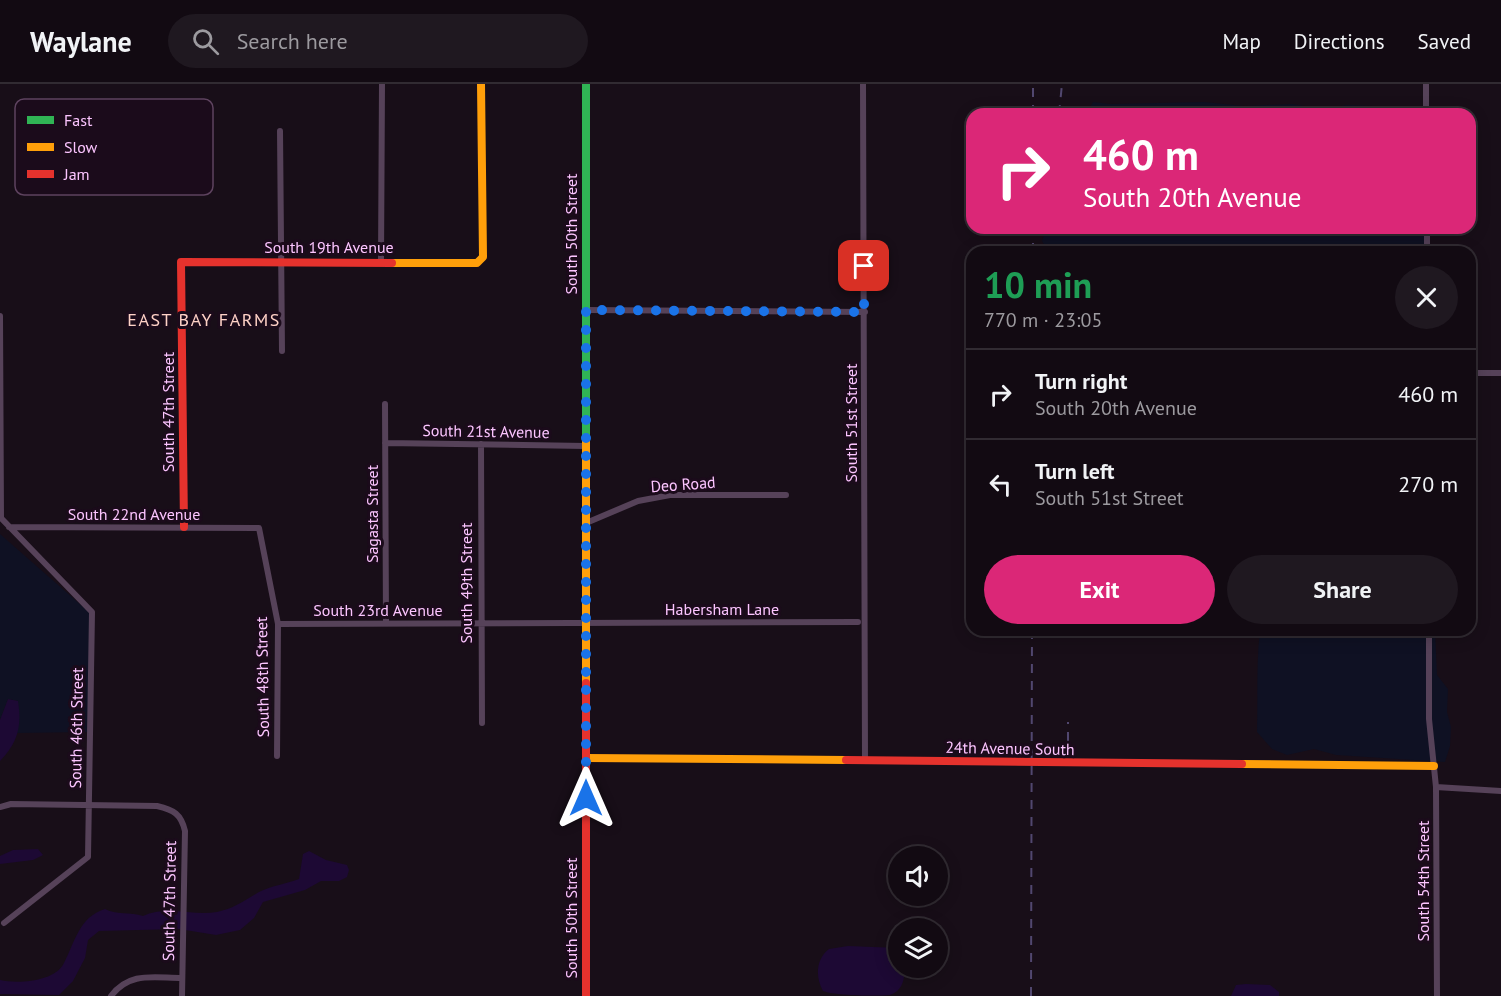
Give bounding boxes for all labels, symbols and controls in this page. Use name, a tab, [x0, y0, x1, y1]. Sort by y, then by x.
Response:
search box	[168, 14, 588, 68]
text: Waylane	[30, 23, 132, 60]
icon: search	[189, 25, 222, 58]
text: Search here	[237, 27, 348, 55]
text: Map	[1222, 28, 1261, 55]
text: Directions	[1294, 28, 1385, 55]
text: Saved	[1418, 28, 1471, 55]
legend	[15, 99, 213, 195]
text: Fast	[64, 110, 93, 130]
text: 460 m	[1083, 127, 1199, 182]
icon: right	[984, 132, 1062, 210]
text: Slow	[64, 137, 98, 157]
text: Jam	[63, 164, 90, 184]
street label: South 50th Street	[561, 173, 581, 294]
text: South 20th Avenue	[1083, 180, 1302, 214]
street label: South 19th Avenue	[264, 237, 394, 257]
pin	[838, 240, 889, 291]
icon: arrive	[847, 249, 880, 282]
text: 10 min	[984, 261, 1092, 308]
button: close	[1395, 266, 1458, 329]
text: 770 m · 23:05	[984, 307, 1102, 333]
district label: EAST BAY FARMS	[127, 308, 281, 331]
street label: South 47th Street	[158, 351, 178, 472]
street label: South 51st Street	[841, 363, 861, 482]
text: Turn right	[1035, 367, 1127, 395]
icon: right	[984, 378, 1017, 411]
text: 460 m	[1398, 380, 1458, 408]
text: South 20th Avenue	[1035, 395, 1197, 421]
street label: South 21st Avenue	[422, 420, 550, 442]
text: Turn left	[1035, 457, 1115, 485]
street label: Sagasta Street	[362, 464, 382, 563]
icon: left	[984, 468, 1017, 501]
text: 270 m	[1398, 470, 1458, 498]
street label: Deo Road	[650, 472, 716, 496]
text: South 51st Street	[1035, 485, 1184, 511]
street label: South 22nd Avenue	[68, 504, 200, 524]
street label: South 49th Street	[456, 522, 476, 643]
button: Exit	[984, 555, 1215, 624]
button: Share	[1227, 555, 1458, 624]
street label: Habersham Lane	[665, 599, 779, 619]
street label: South 23rd Avenue	[313, 600, 443, 620]
street label: South 48th Street	[251, 616, 273, 738]
street label: South 46th Street	[65, 667, 87, 789]
street label: 24th Avenue South	[945, 737, 1075, 759]
position arrow	[554, 766, 618, 830]
street label: South 54th Street	[1413, 820, 1433, 941]
street label: South 47th Street	[158, 840, 180, 961]
map controls	[888, 846, 948, 978]
button: sound	[888, 846, 948, 906]
street label: South 50th Street	[561, 857, 581, 978]
button: layers	[888, 918, 948, 978]

